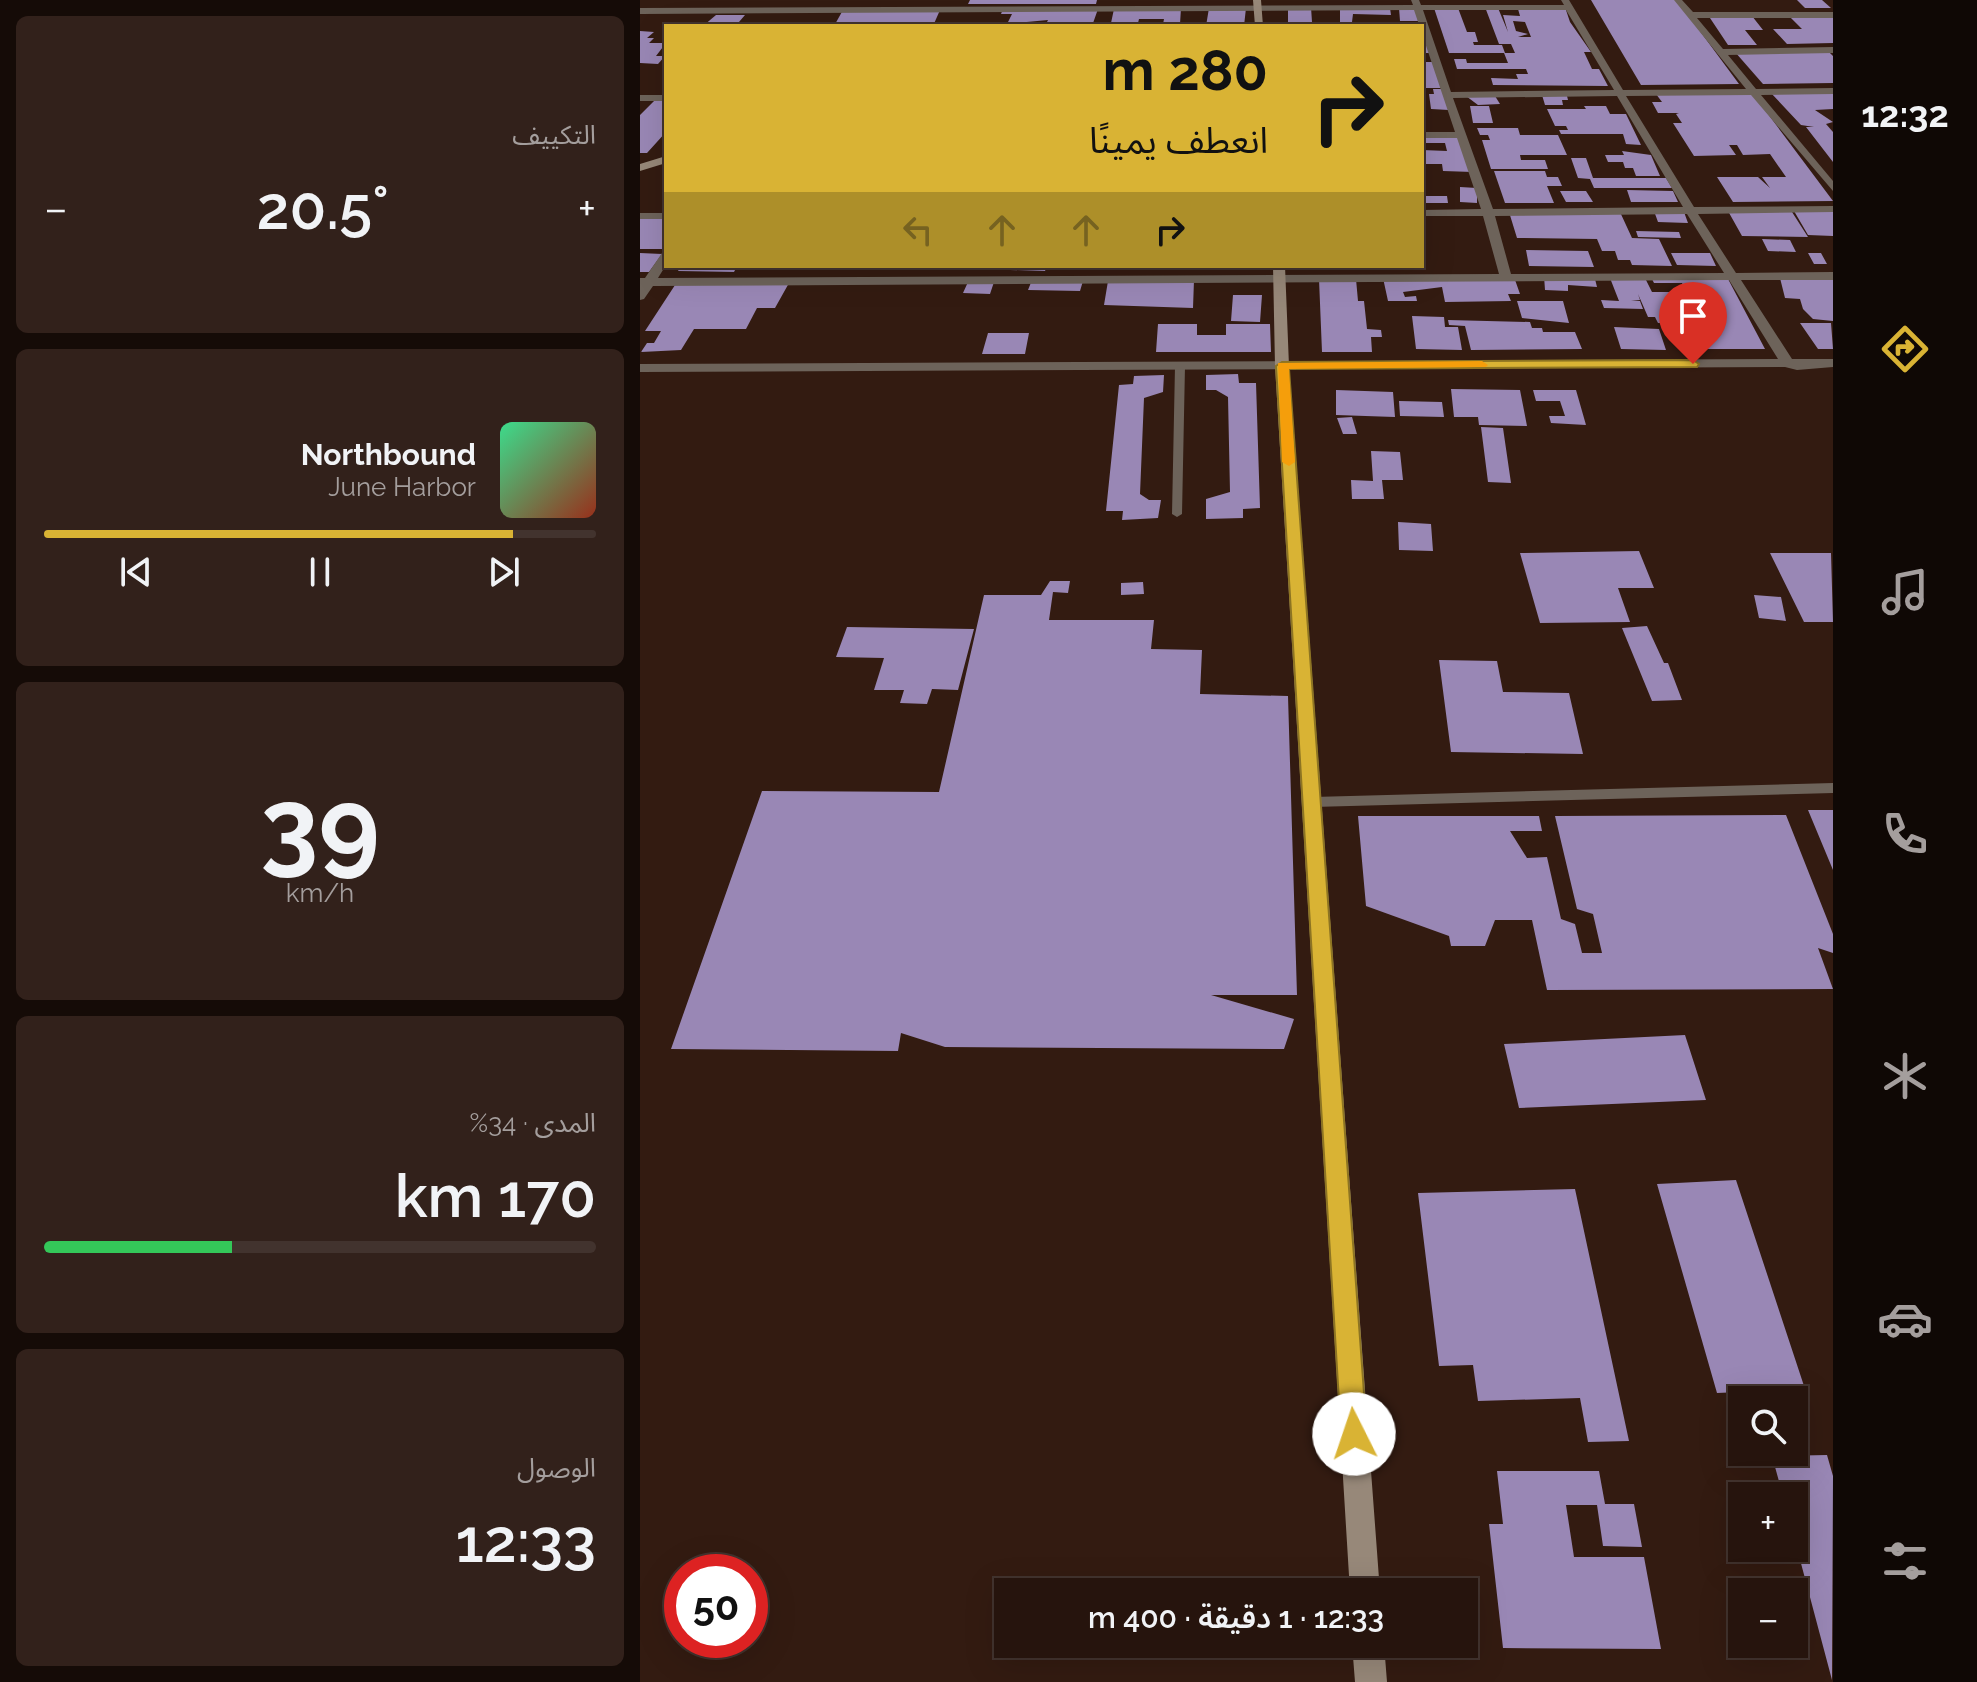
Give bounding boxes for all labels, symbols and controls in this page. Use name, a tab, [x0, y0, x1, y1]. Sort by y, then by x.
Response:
text: 280 m	[1103, 37, 1268, 103]
icon: right	[1296, 56, 1400, 160]
text: 12:32	[1861, 93, 1949, 135]
text: انعطف يمينًا	[1089, 119, 1268, 161]
text: التكييف	[512, 120, 596, 150]
text: 20.5°	[257, 173, 389, 243]
text: −	[44, 183, 68, 234]
text: +	[578, 183, 596, 234]
icon: left	[896, 208, 940, 252]
icon: ahead	[980, 208, 1024, 252]
icon: ahead	[1064, 208, 1108, 252]
icon: right	[1148, 208, 1192, 252]
pin	[1659, 282, 1727, 364]
icon: arrive	[1671, 294, 1715, 338]
icon: directions	[1877, 321, 1933, 377]
text: Northbound	[301, 437, 476, 472]
text: June Harbor	[328, 472, 476, 502]
icon: previous	[114, 550, 158, 594]
icon: pause	[298, 550, 342, 594]
icon: next	[482, 550, 526, 594]
icon: music	[1877, 564, 1933, 620]
text: 39	[260, 765, 380, 887]
icon: phone	[1877, 806, 1933, 862]
text: km/h	[286, 878, 354, 908]
icon: climate	[1877, 1048, 1933, 1104]
text: المدى · 34%	[470, 1108, 596, 1138]
text: 170 km	[395, 1161, 596, 1231]
icon: car	[1877, 1291, 1933, 1347]
map controls	[1728, 1386, 1808, 1658]
button: search	[1728, 1386, 1808, 1466]
position arrow	[1312, 1392, 1396, 1476]
text: الوصول	[517, 1453, 596, 1483]
button: +	[1728, 1482, 1808, 1562]
text: 12:33	[456, 1506, 596, 1576]
icon: filters	[1877, 1533, 1933, 1589]
speed limit sign: 50	[664, 1554, 768, 1658]
button: −	[1728, 1578, 1808, 1658]
text: 12:33 · 1 دقيقة · 400 m	[1088, 1600, 1384, 1635]

